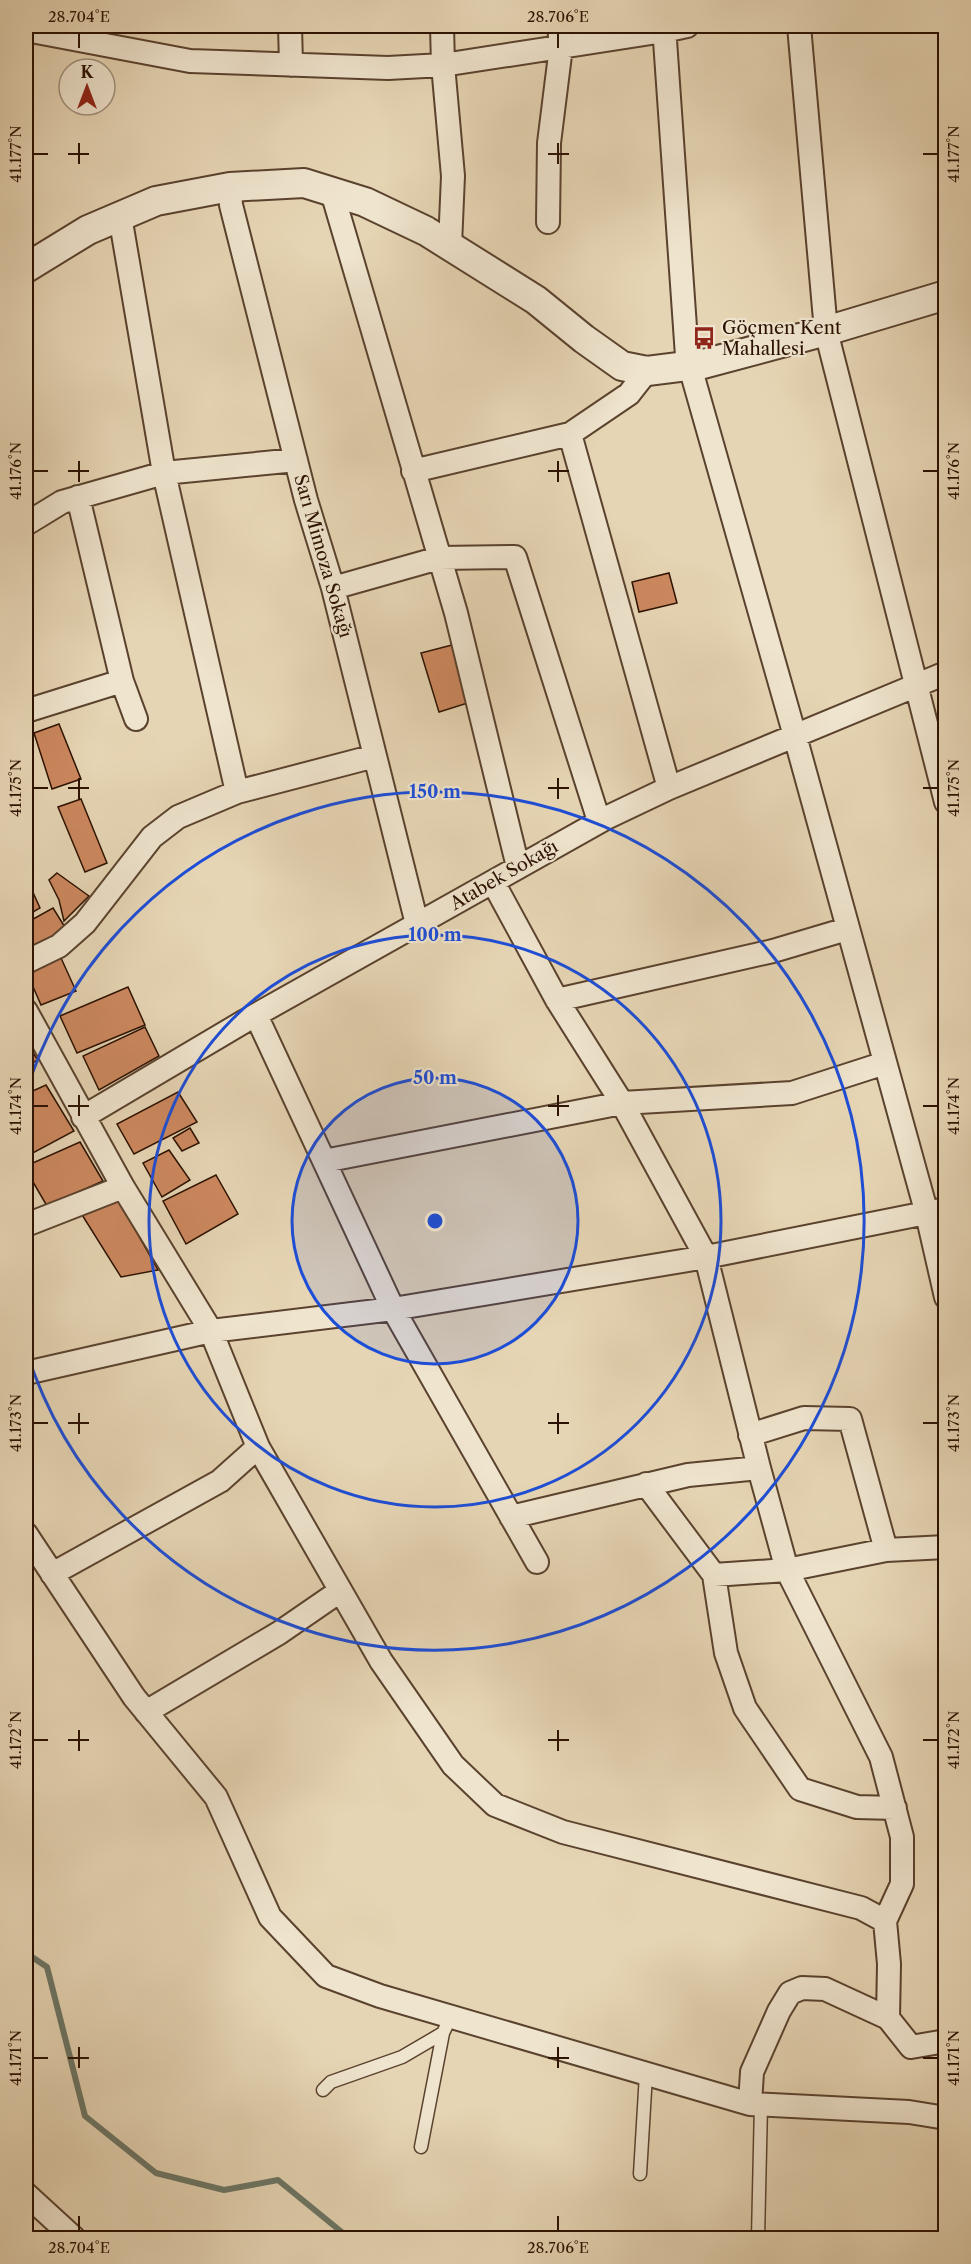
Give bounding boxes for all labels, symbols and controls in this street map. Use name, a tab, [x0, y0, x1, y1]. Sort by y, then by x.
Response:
text: 28.704°E	[48, 7, 110, 26]
text: 28.706°E	[527, 7, 589, 26]
north arrow	[57, 57, 117, 117]
text: K	[81, 62, 95, 82]
text: 41.177°N	[6, 125, 25, 183]
text: 41.177°N	[944, 125, 963, 183]
place label: Göçmen Kent Mahallesi	[722, 317, 842, 360]
bus stop icon: Göçmen Kent Mahallesi	[691, 325, 717, 351]
text: 41.176°N	[6, 442, 25, 500]
text: 41.176°N	[944, 442, 963, 500]
street label: Sarı Mimoza Sokağı	[289, 472, 357, 641]
text: 41.175°N	[6, 759, 25, 817]
text: 41.175°N	[944, 759, 963, 817]
text: 150 m	[409, 781, 461, 803]
street label: Atabek Sokağı	[445, 835, 562, 915]
text: 100 m	[408, 924, 462, 946]
text: 50 m	[413, 1067, 457, 1089]
text: 41.174°N	[6, 1077, 25, 1135]
text: 41.174°N	[944, 1077, 963, 1135]
centre of rings	[425, 1211, 445, 1231]
text: 41.173°N	[6, 1394, 25, 1452]
text: 41.173°N	[944, 1394, 963, 1452]
text: 41.172°N	[6, 1711, 25, 1769]
text: 41.172°N	[944, 1711, 963, 1769]
text: 41.171°N	[6, 2030, 25, 2086]
text: 41.171°N	[944, 2030, 963, 2086]
text: 28.704°E	[48, 2238, 110, 2257]
text: 28.706°E	[527, 2238, 589, 2257]

